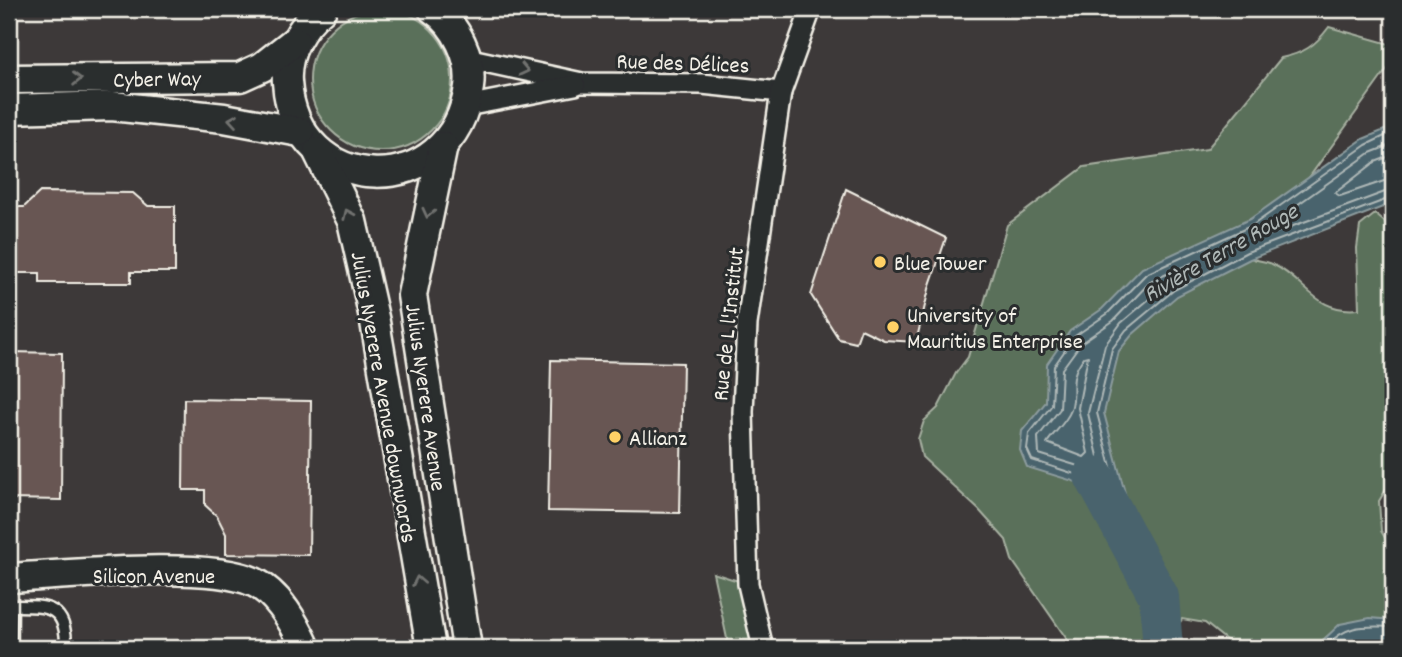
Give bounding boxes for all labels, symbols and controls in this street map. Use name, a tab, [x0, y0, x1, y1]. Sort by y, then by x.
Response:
street label: Rue des Délices	[616, 47, 750, 84]
one-way arrow	[518, 62, 530, 77]
street label: Cyber Way	[113, 64, 202, 99]
one-way arrow	[72, 71, 83, 87]
one-way arrow	[227, 113, 239, 128]
water label: Rivière Terre Rouge	[1138, 196, 1306, 313]
one-way arrow	[422, 207, 437, 219]
one-way arrow	[342, 209, 356, 221]
street label: Rue de L l'Institut	[706, 246, 755, 403]
street label: Julius Nyerere Avenue downwards	[346, 249, 424, 545]
place label: Blue Tower	[894, 249, 987, 282]
marker: Blue Tower	[872, 254, 888, 270]
street label: Julius Nyerere Avenue	[400, 301, 454, 493]
place label: University of Mauritius Enterprise	[907, 301, 1083, 360]
marker: University of Mauritius Enterprise	[885, 319, 901, 335]
place label: Allianz	[629, 424, 687, 457]
marker: Allianz	[607, 429, 623, 445]
street label: Silicon Avenue	[93, 562, 215, 595]
one-way arrow	[412, 575, 427, 587]

